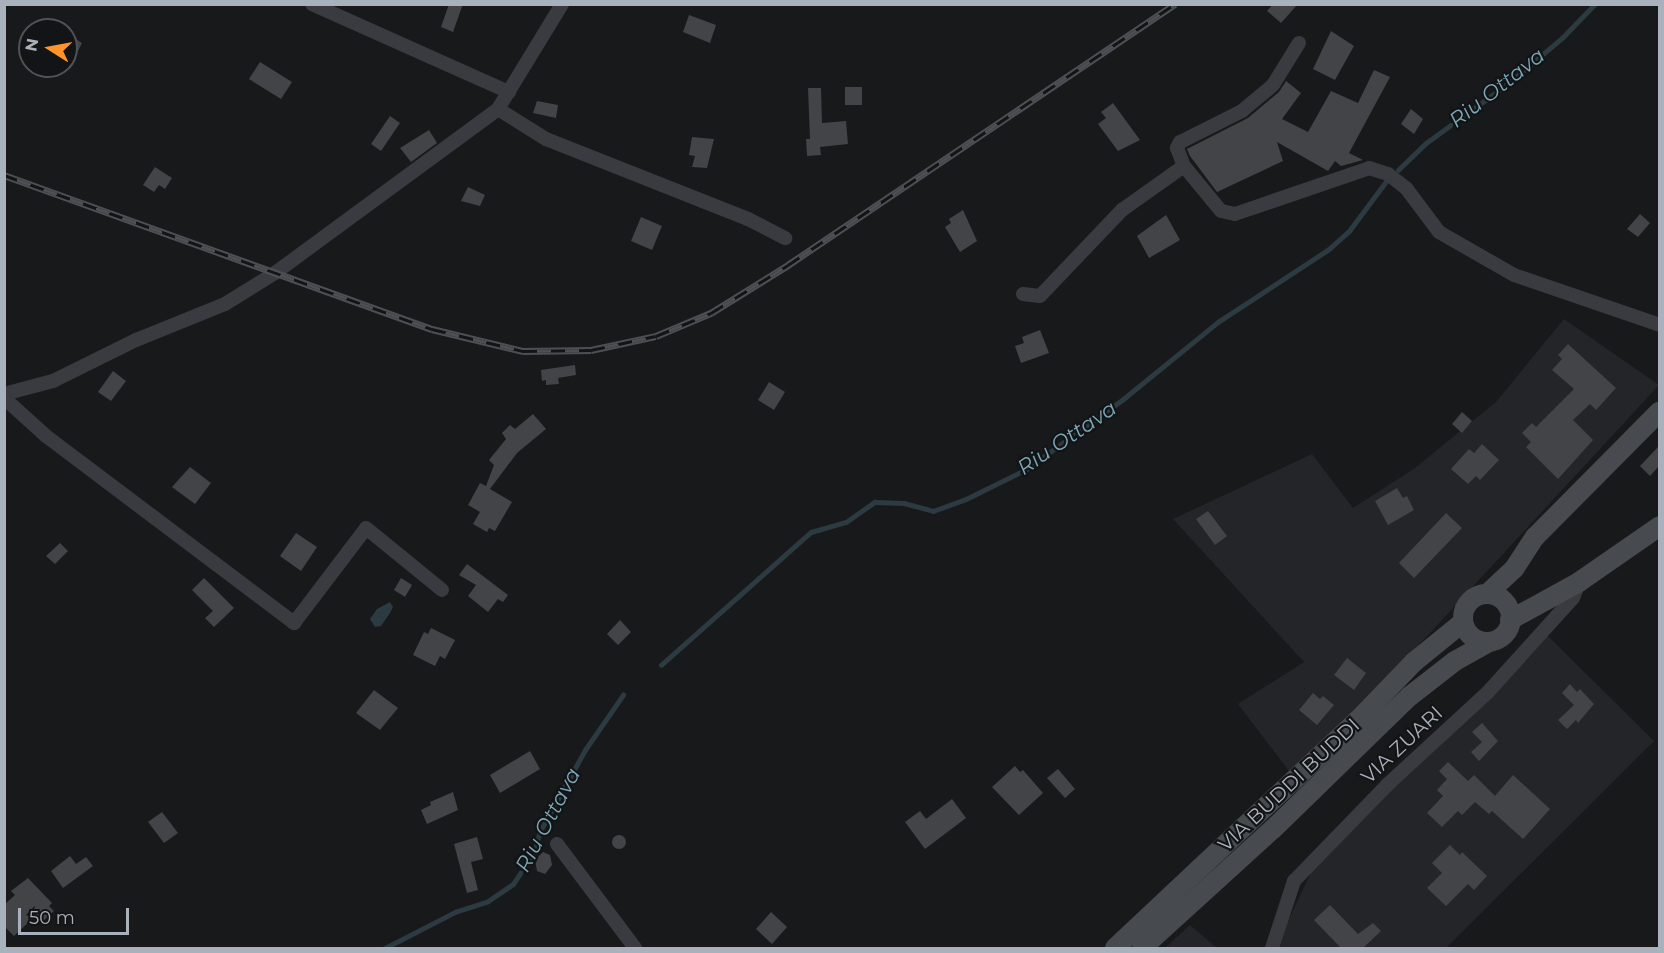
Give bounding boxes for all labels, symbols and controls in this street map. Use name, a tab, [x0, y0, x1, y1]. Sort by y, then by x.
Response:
north arrow	[18, 18, 78, 78]
text: N	[21, 37, 42, 53]
water label: Riu Ottava	[1444, 43, 1550, 133]
water label: Riu Ottava	[1013, 396, 1121, 480]
street label: VIA ZUARI	[1356, 701, 1448, 789]
street label: VIA BUDDI BUDDI	[1213, 713, 1365, 857]
water label: Riu Ottava	[510, 764, 586, 876]
scale bar	[21, 896, 132, 934]
text: 50 m	[29, 907, 75, 929]

